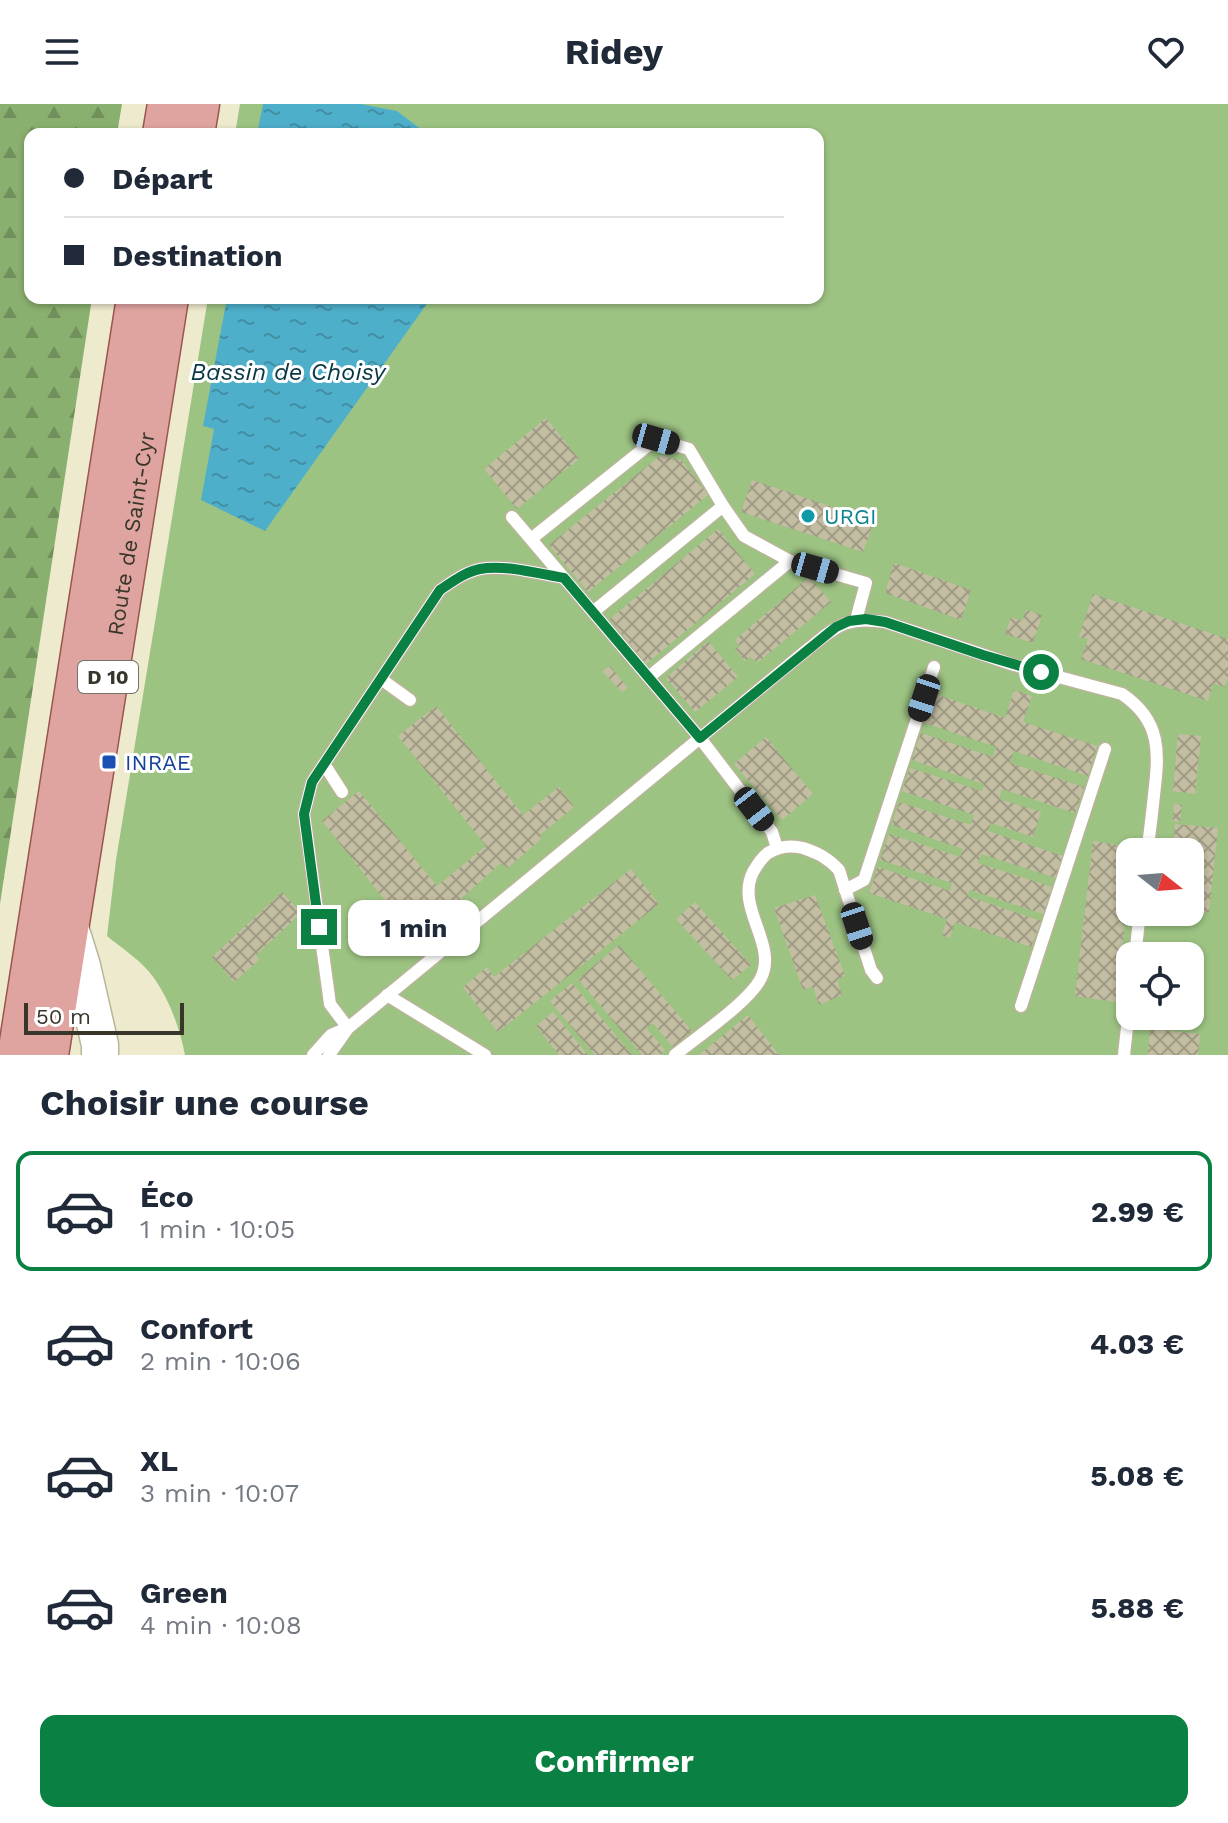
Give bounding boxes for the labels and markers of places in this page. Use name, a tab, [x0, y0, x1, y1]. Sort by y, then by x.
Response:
place label: URGI	[824, 504, 877, 529]
marker: URGI	[799, 507, 817, 525]
place label: INRAE	[125, 750, 191, 775]
marker: INRAE	[100, 753, 118, 771]

